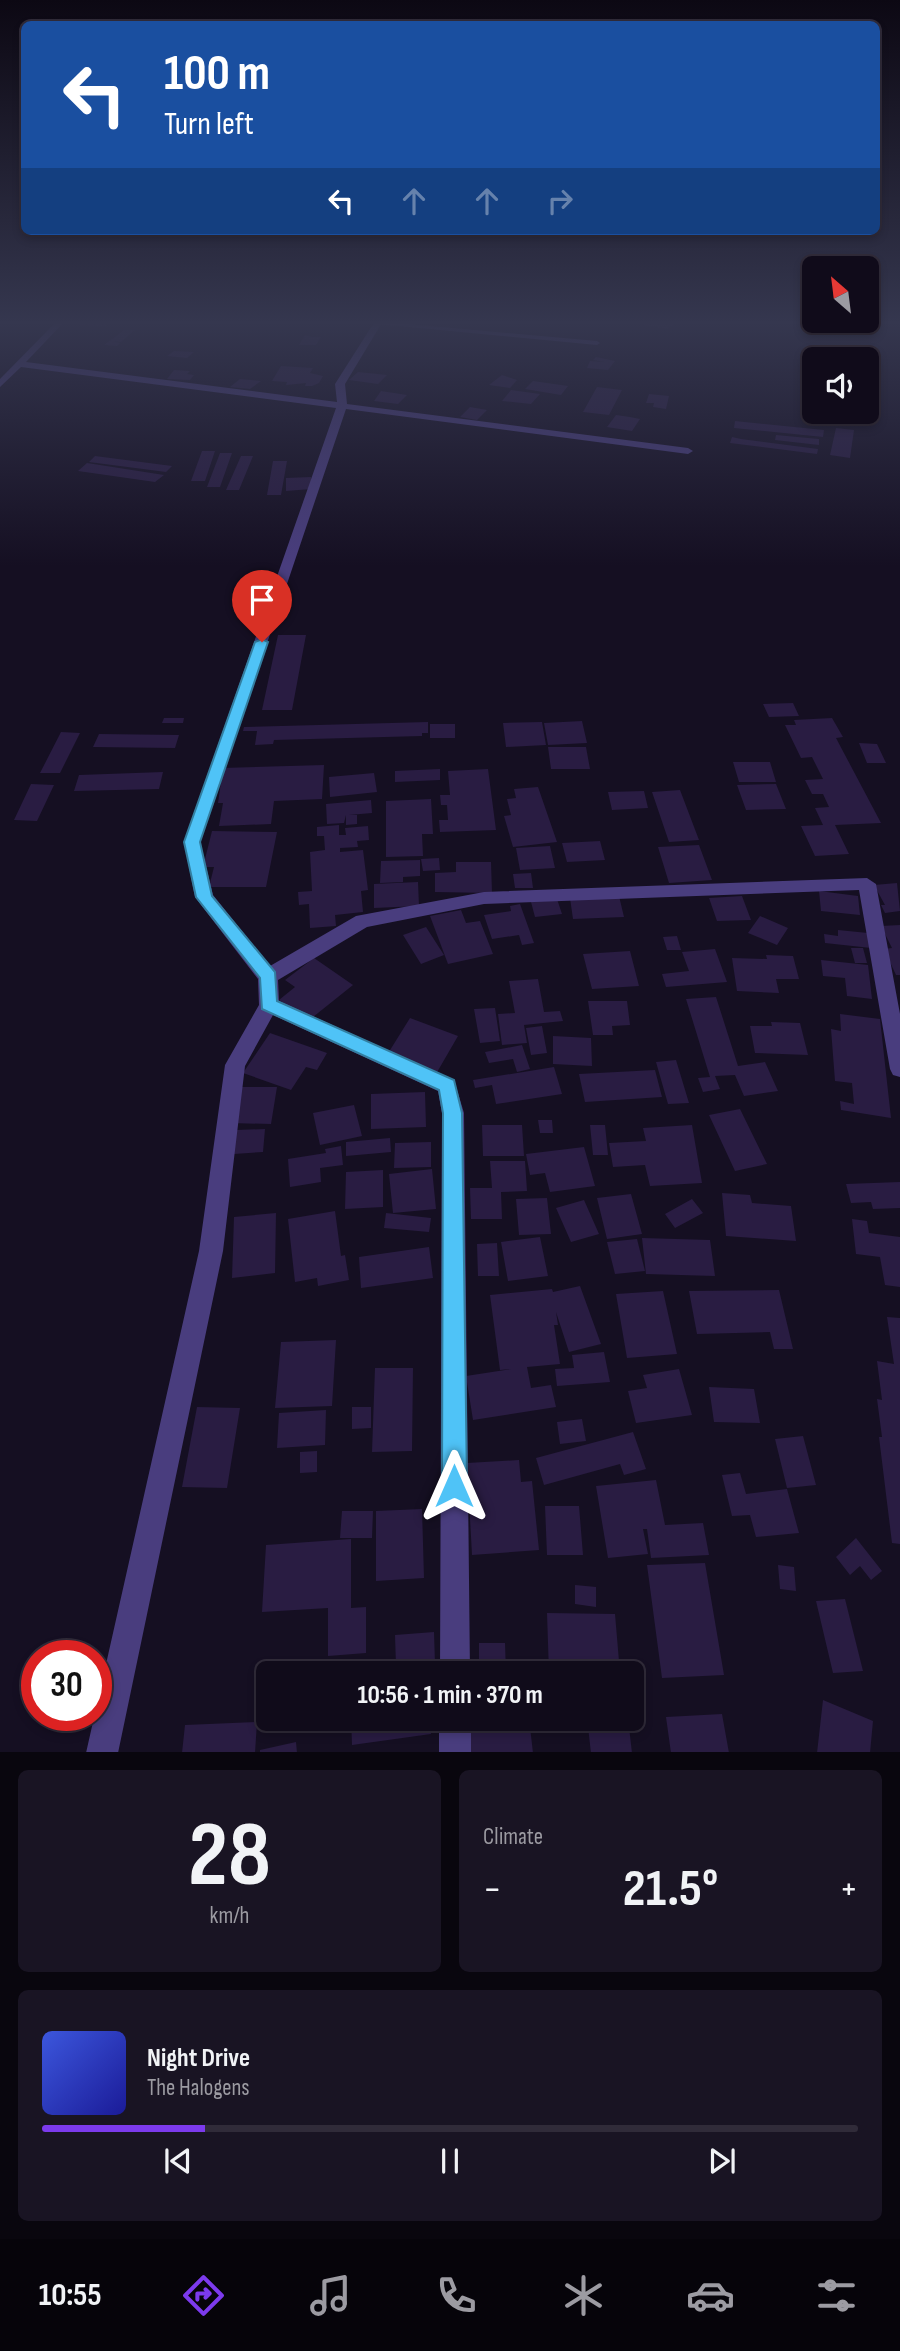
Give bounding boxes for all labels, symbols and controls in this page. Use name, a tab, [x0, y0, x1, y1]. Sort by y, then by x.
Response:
text: 100 m	[164, 45, 270, 104]
icon: left	[49, 49, 140, 140]
text: Turn left	[164, 105, 254, 144]
icon: left	[322, 182, 360, 220]
icon: ahead	[395, 182, 433, 220]
icon: ahead	[468, 182, 506, 220]
icon: right	[541, 182, 579, 220]
north arrow	[802, 256, 878, 332]
map controls	[802, 256, 879, 424]
button: sound	[802, 347, 879, 424]
pin	[232, 570, 292, 642]
icon: arrive	[243, 581, 281, 619]
position arrow	[417, 1449, 491, 1523]
speed limit sign: 30	[21, 1640, 112, 1731]
text: 10:56 · 1 min · 370 m	[357, 1680, 543, 1711]
text: 28	[188, 1802, 271, 1911]
text: Climate	[483, 1823, 543, 1851]
text: 21.5°	[623, 1858, 718, 1921]
text: −	[483, 1867, 502, 1912]
text: +	[839, 1867, 858, 1912]
text: km/h	[210, 1902, 249, 1930]
text: Night Drive	[147, 2043, 250, 2074]
text: The Halogens	[147, 2074, 250, 2102]
icon: previous	[159, 2142, 197, 2180]
icon: pause	[431, 2142, 469, 2180]
icon: next	[703, 2142, 741, 2180]
icon: directions	[179, 2271, 228, 2320]
icon: music	[306, 2271, 355, 2320]
icon: phone	[432, 2271, 481, 2320]
icon: climate	[559, 2271, 608, 2320]
icon: car	[686, 2271, 735, 2320]
icon: filters	[812, 2271, 861, 2320]
text: 10:55	[39, 2276, 101, 2315]

